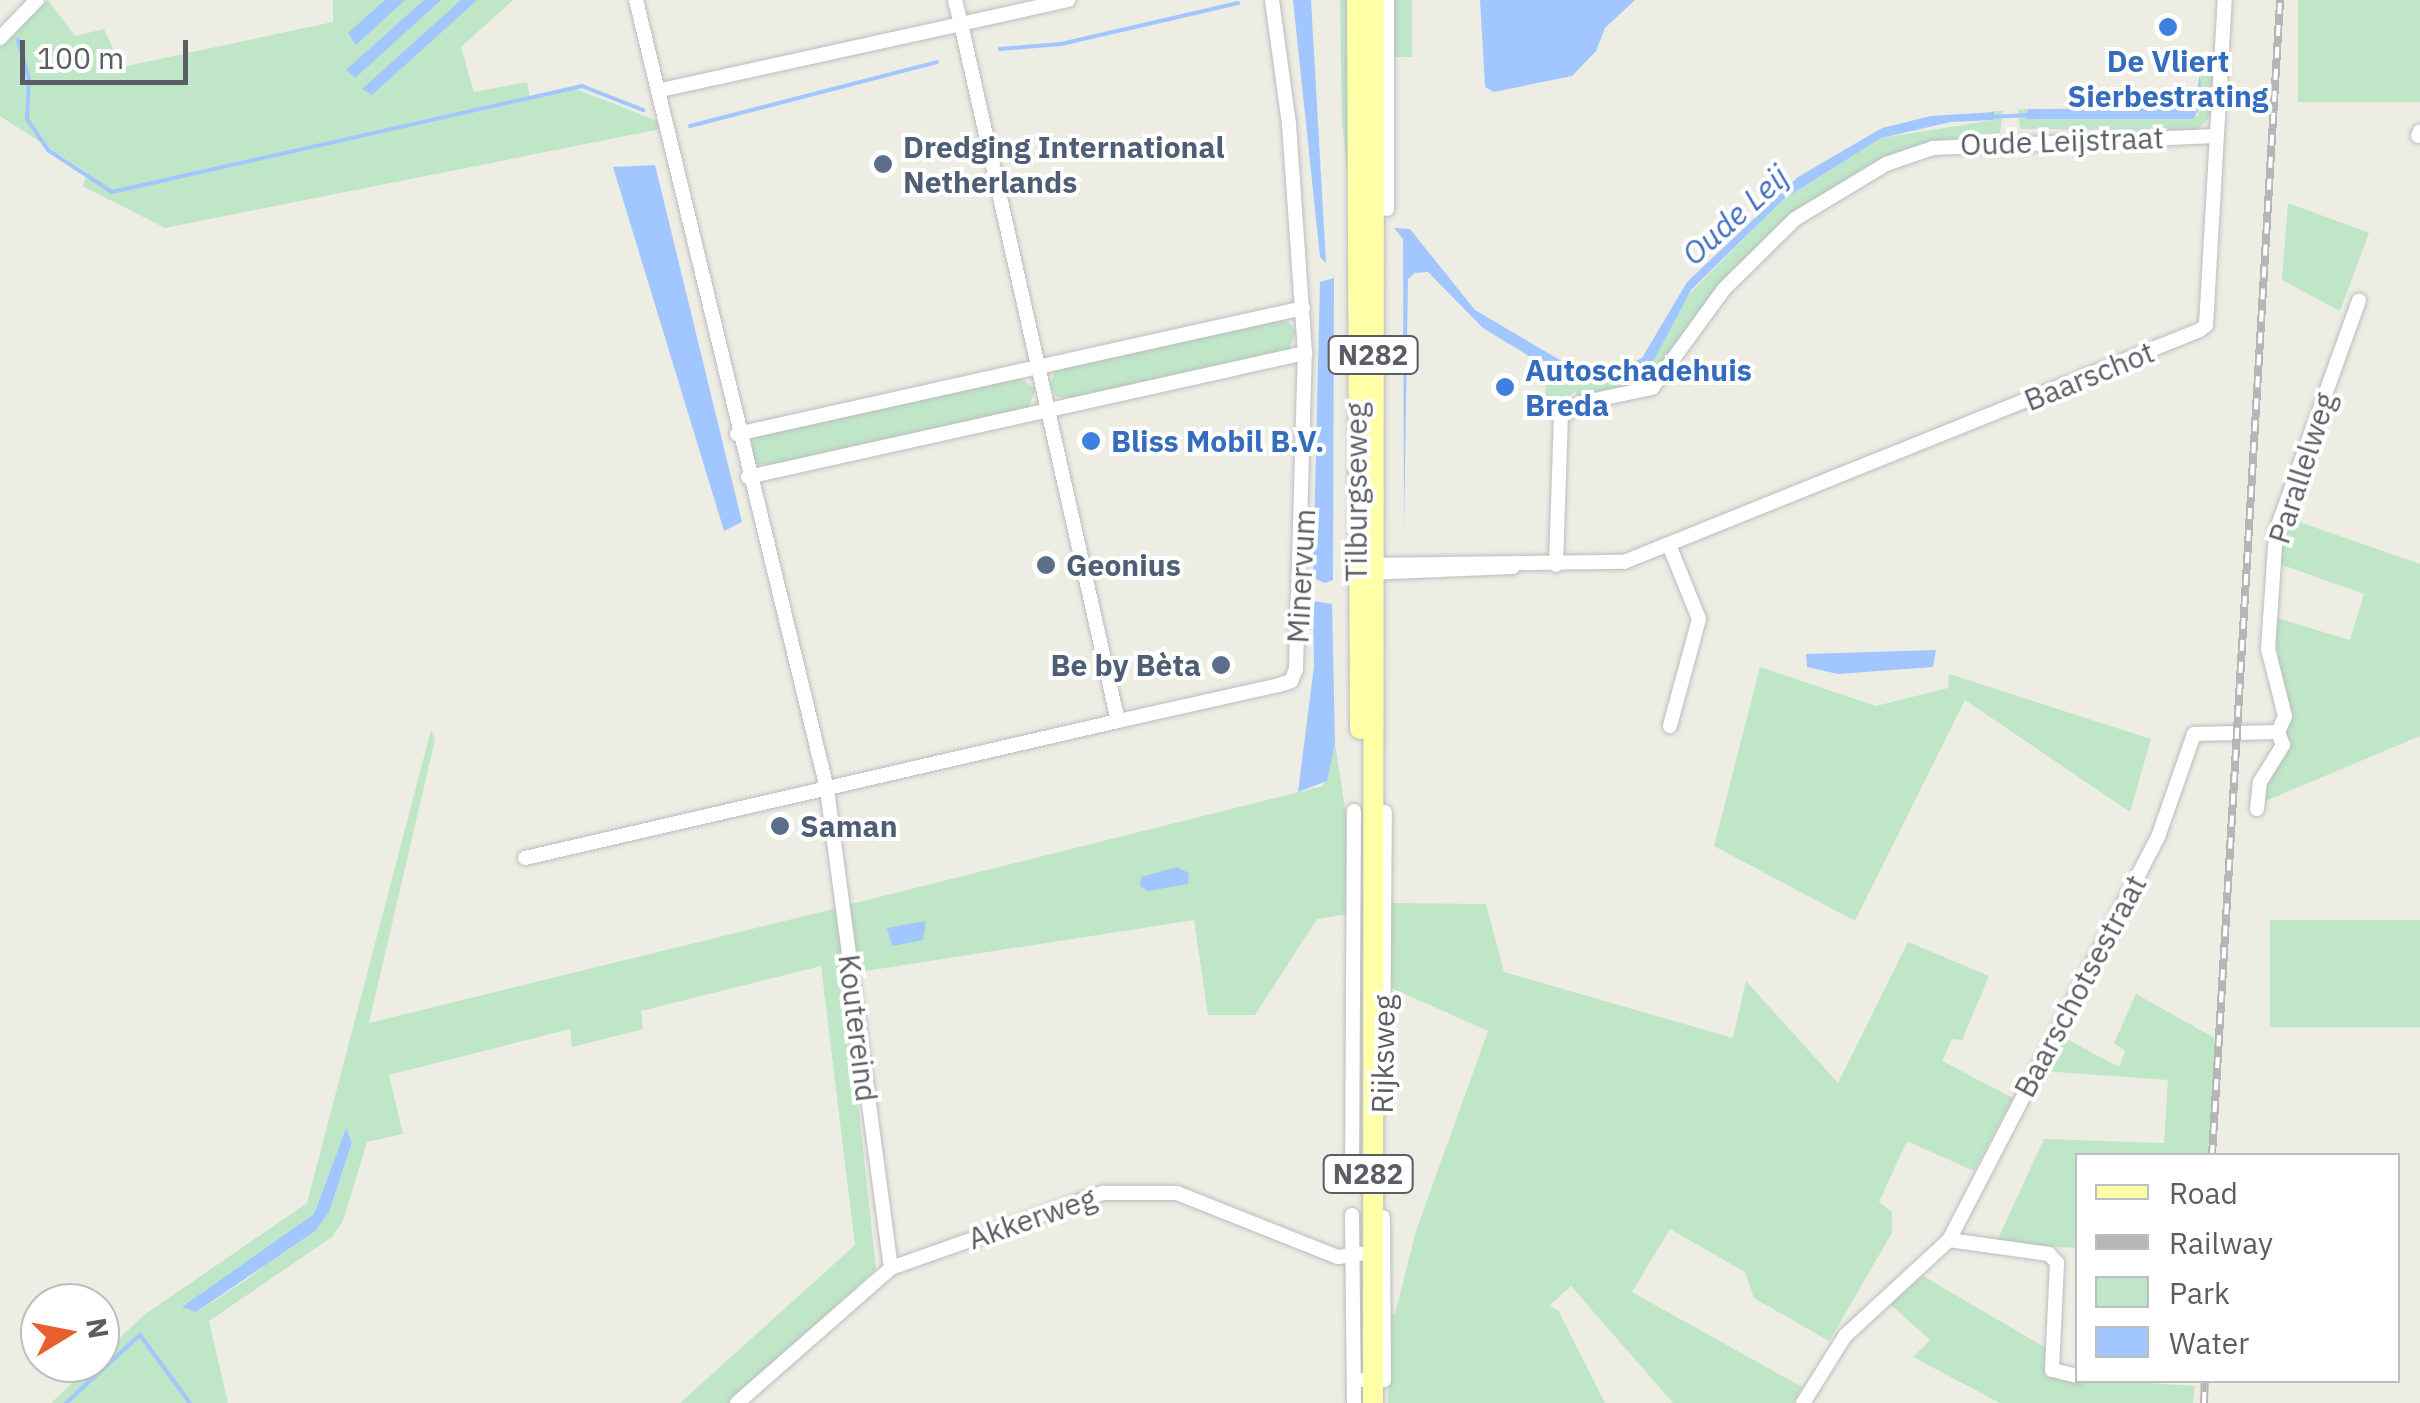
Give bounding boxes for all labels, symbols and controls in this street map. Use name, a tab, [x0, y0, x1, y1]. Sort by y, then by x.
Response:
marker: De Vliert Sierbestrating	[2157, 16, 2179, 38]
scale bar	[25, 20, 192, 82]
text: 100 m	[37, 38, 124, 77]
place label: De Vliert Sierbestrating	[2068, 43, 2268, 114]
street label: Oude Leijstraat	[1960, 119, 2164, 163]
place label: Dredging International Netherlands	[903, 129, 1225, 200]
marker: Dredging International Netherlands	[872, 153, 894, 175]
water label: Oude Leij	[1674, 157, 1796, 273]
road number: N282	[1326, 332, 1420, 378]
street label: Baarschot	[2019, 334, 2159, 418]
place label: Autoschadehuis Breda	[1525, 352, 1752, 422]
marker: Autoschadehuis Breda	[1494, 376, 1516, 398]
street label: Parallelweg	[2261, 388, 2343, 548]
street label: Tilburgseweg	[1338, 402, 1374, 582]
place label: Bliss Mobil B.V.	[1111, 423, 1324, 459]
marker: Bliss Mobil B.V.	[1080, 430, 1102, 452]
street label: Minervum	[1280, 508, 1322, 644]
place label: Geonius	[1066, 547, 1181, 583]
marker: Geonius	[1035, 554, 1057, 576]
place label: Be by Bèta	[1051, 647, 1201, 683]
marker: Be by Bèta	[1210, 654, 1232, 676]
place label: Saman	[800, 808, 898, 844]
marker: Saman	[769, 815, 791, 837]
street label: Baarschotsestraat	[2006, 869, 2154, 1103]
street label: Koutereind	[831, 952, 885, 1104]
street label: Rijksweg	[1364, 994, 1402, 1114]
road number: N282	[1320, 1151, 1416, 1197]
legend	[2075, 1153, 2400, 1383]
text: Road	[2169, 1173, 2238, 1212]
street label: Akkerweg	[963, 1179, 1101, 1257]
text: Railway	[2169, 1223, 2273, 1262]
text: Park	[2169, 1273, 2230, 1312]
north arrow	[20, 1283, 120, 1383]
text: N	[78, 1315, 118, 1341]
text: Water	[2169, 1323, 2249, 1362]

